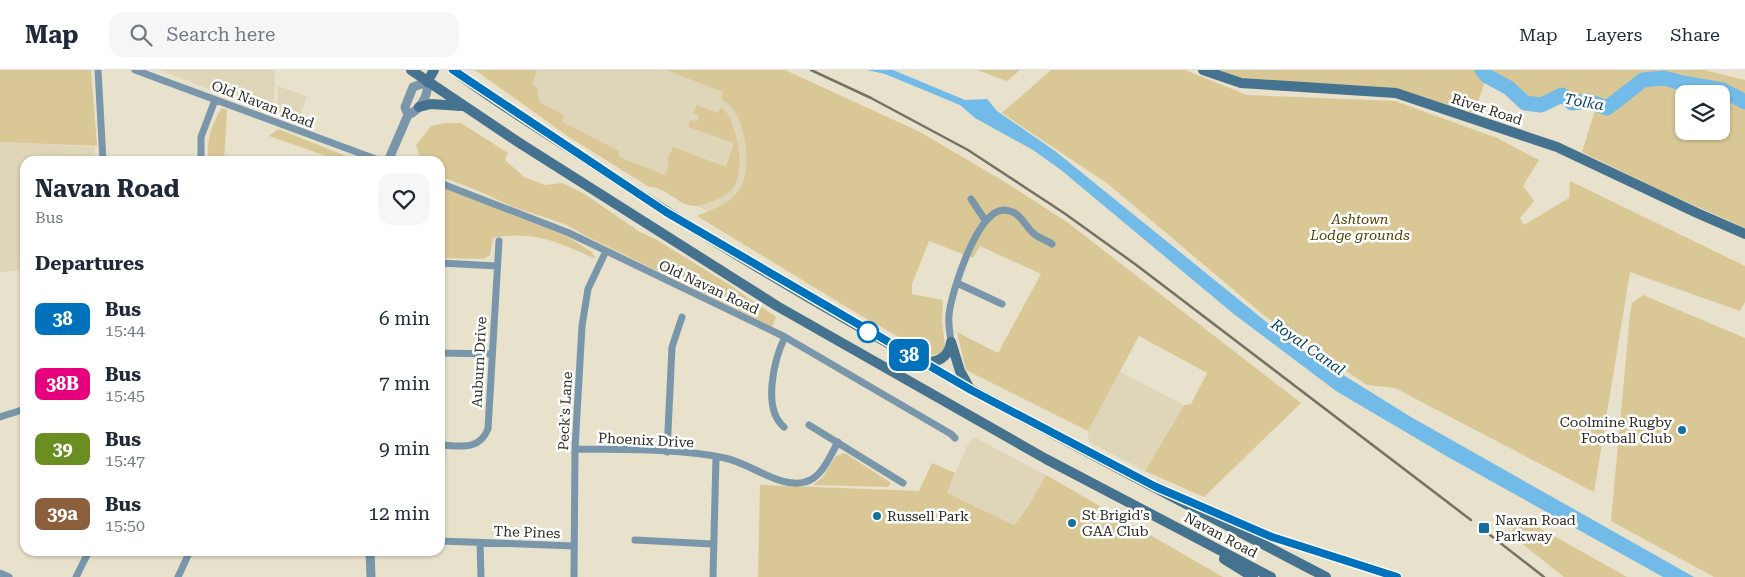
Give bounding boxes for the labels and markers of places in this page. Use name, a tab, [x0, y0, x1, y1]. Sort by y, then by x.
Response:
unlabelled marker	[857, 321, 879, 343]
place label: Coolmine Rugby Football Club	[1560, 414, 1673, 446]
marker: Coolmine Rugby Football Club	[1676, 424, 1688, 436]
place label: St Brigid's GAA Club	[1082, 507, 1150, 539]
place label: Russell Park	[887, 508, 969, 524]
marker: Russell Park	[871, 510, 883, 522]
place label: Navan Road Parkway	[1495, 512, 1576, 544]
marker: St Brigid's GAA Club	[1066, 517, 1078, 529]
marker: Navan Road Parkway	[1477, 521, 1491, 535]

